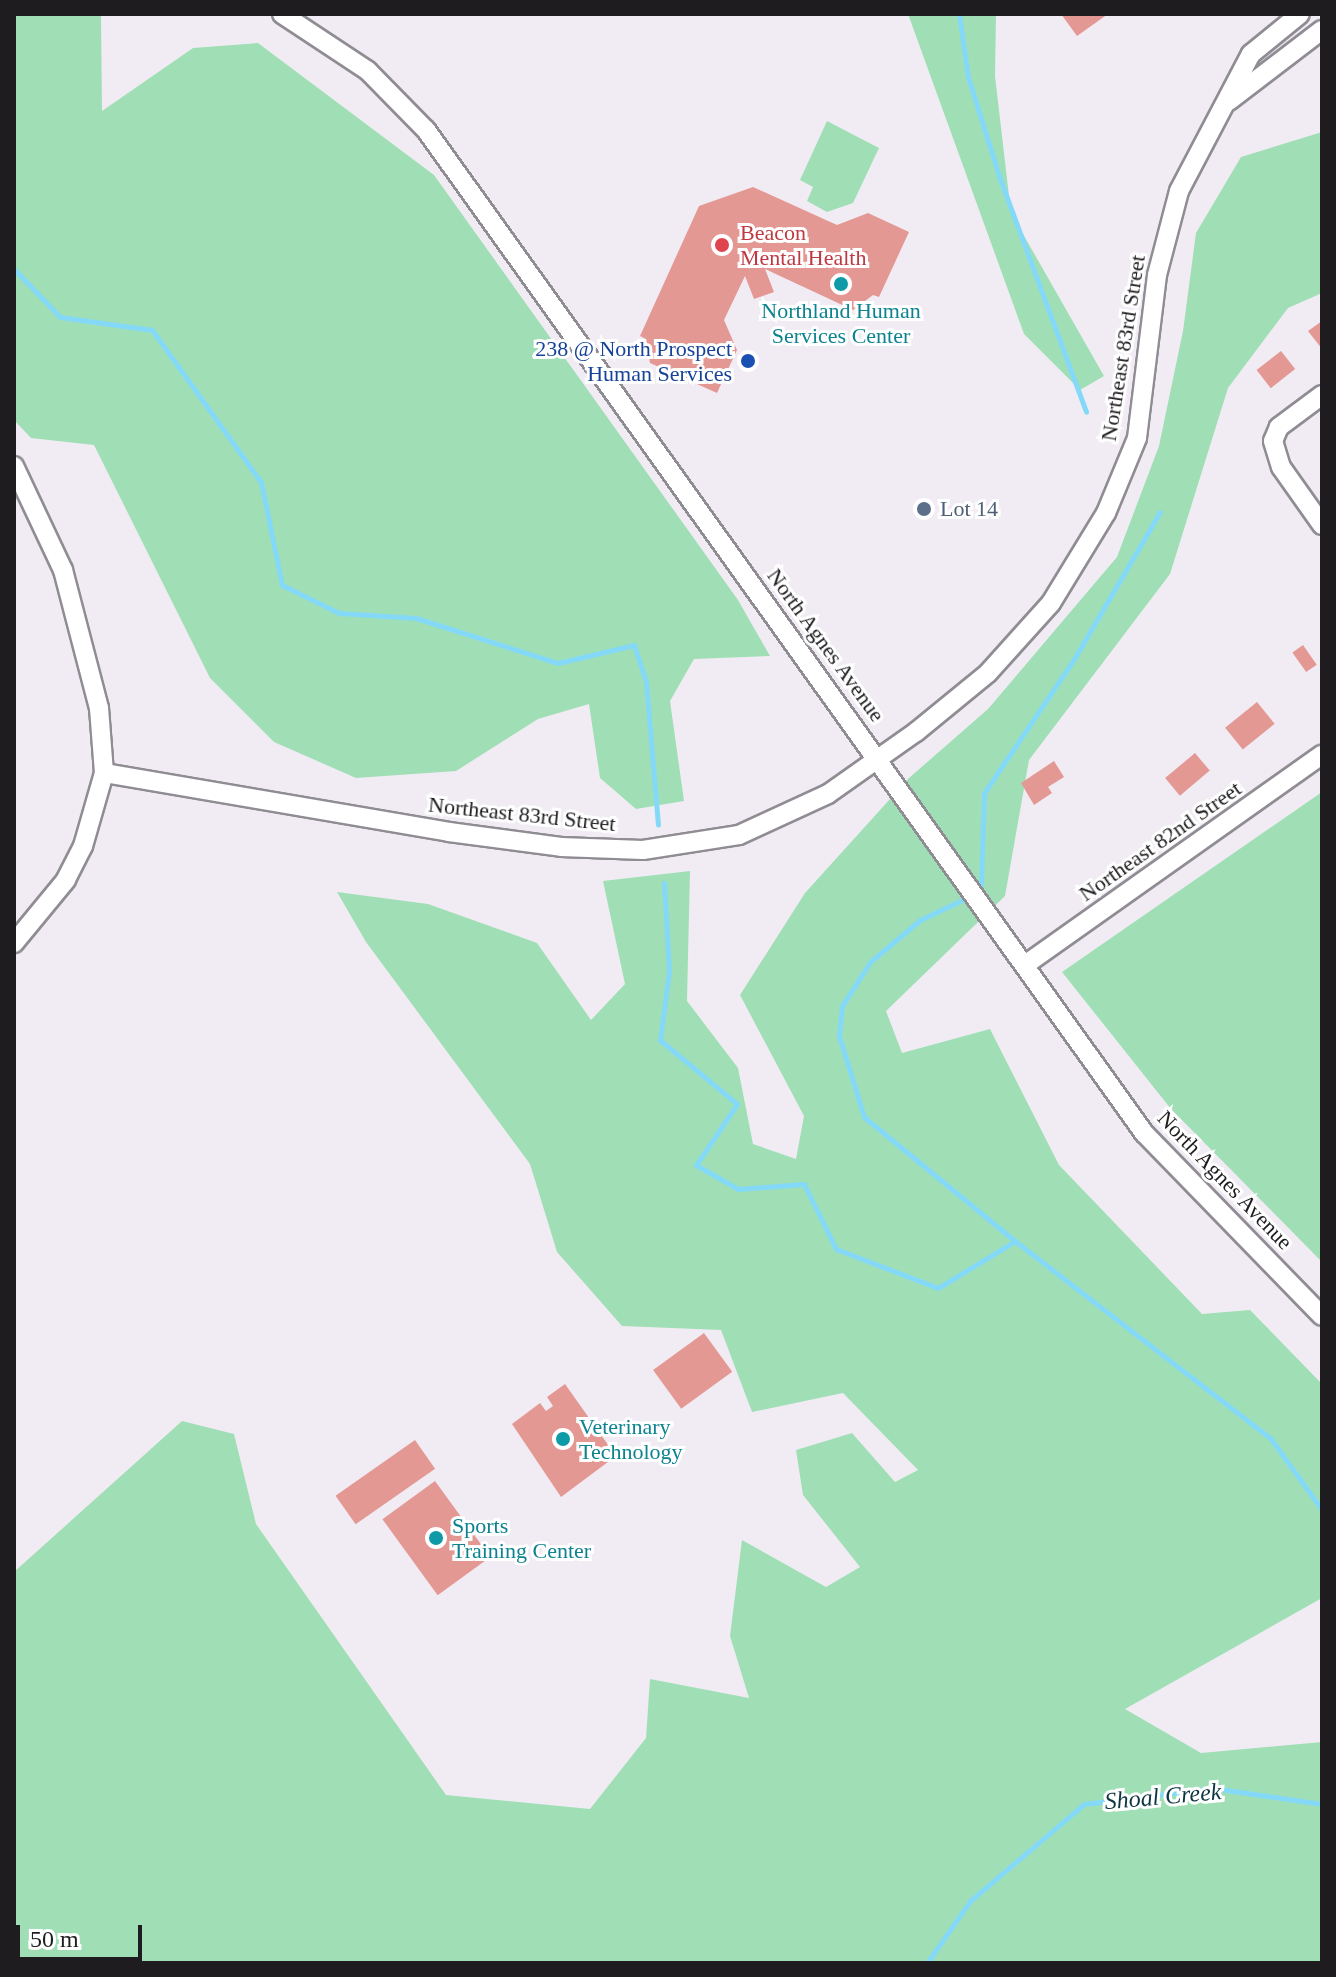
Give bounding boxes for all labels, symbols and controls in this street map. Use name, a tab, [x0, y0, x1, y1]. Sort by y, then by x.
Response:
place label: Beacon Mental Health	[740, 219, 866, 270]
marker: Beacon Mental Health	[711, 234, 733, 256]
street label: Northeast 83rd Street	[1095, 253, 1151, 443]
marker: Northland Human Services Center	[832, 275, 850, 293]
place label: Northland Human Services Center	[761, 297, 921, 348]
place label: 238 @ North Prospect Human Services	[535, 335, 732, 386]
marker: 238 @ North Prospect Human Services	[739, 352, 757, 370]
place label: Lot 14	[940, 496, 998, 522]
marker: Lot 14	[915, 500, 933, 518]
street label: North Agnes Avenue	[761, 562, 891, 728]
street label: Northeast 82nd Street	[1074, 775, 1246, 907]
street label: Northeast 83rd Street	[427, 791, 617, 837]
street label: North Agnes Avenue	[1151, 1104, 1299, 1256]
place label: Veterinary Technology	[579, 1413, 683, 1464]
marker: Veterinary Technology	[554, 1430, 572, 1448]
place label: Sports Training Center	[452, 1512, 591, 1564]
marker: Sports Training Center	[427, 1529, 445, 1547]
water label: Shoal Creek	[1103, 1778, 1223, 1816]
scale bar	[20, 1909, 146, 1959]
text: 50 m	[30, 1926, 79, 1952]

